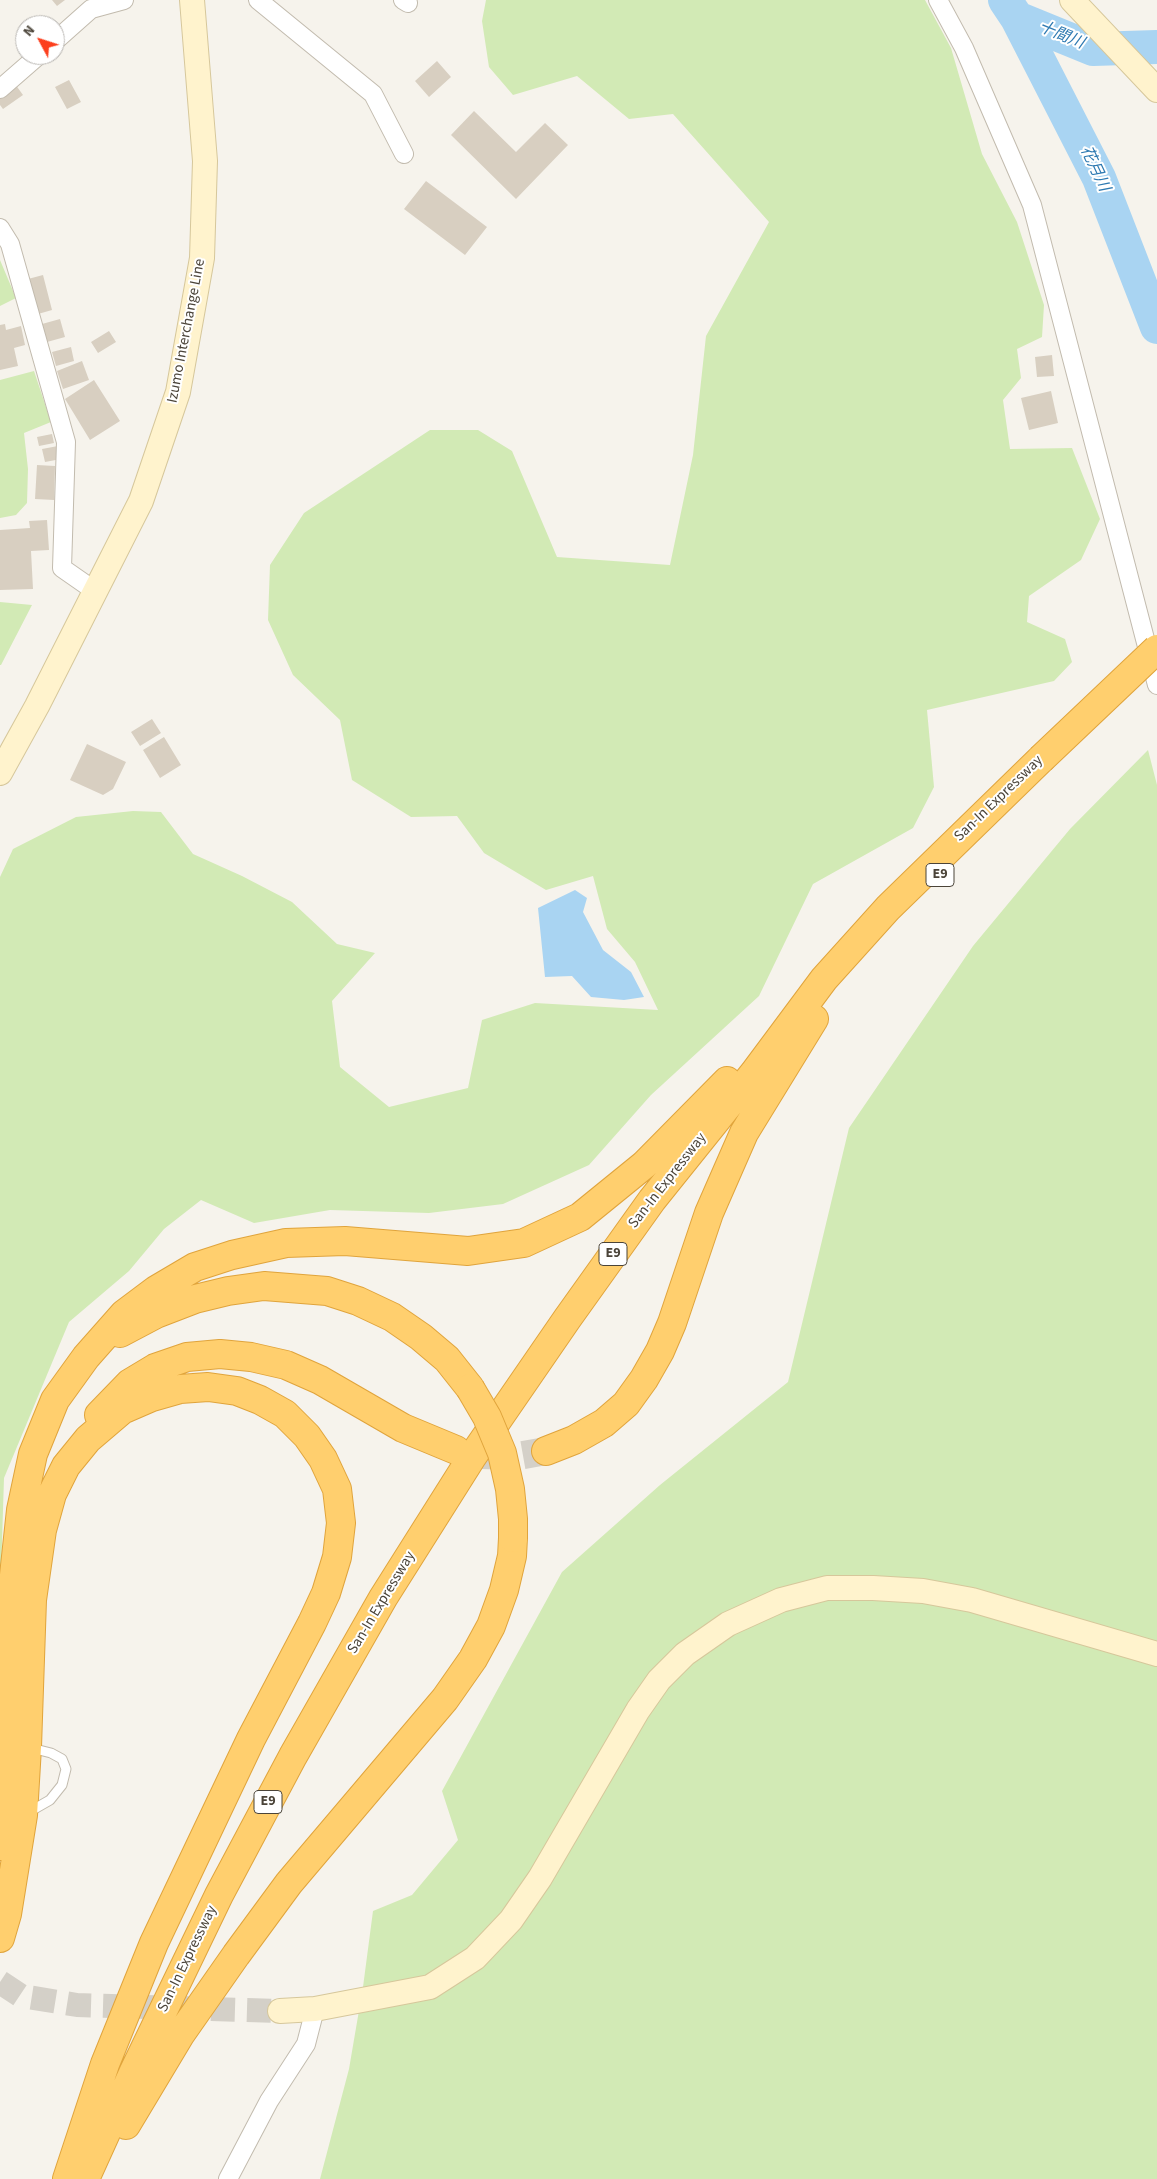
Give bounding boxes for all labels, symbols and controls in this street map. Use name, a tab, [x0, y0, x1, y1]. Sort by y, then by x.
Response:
north arrow	[15, 15, 65, 65]
water label: 十間川	[1035, 18, 1087, 54]
text: N	[19, 21, 40, 41]
water label: 花月川	[1075, 143, 1113, 195]
street label: Izumo Interchange Line	[164, 257, 210, 405]
street label: San-In Expressway	[951, 752, 1047, 846]
road number: E9	[926, 864, 954, 886]
street label: San-In Expressway	[625, 1130, 711, 1232]
road number: E9	[599, 1242, 627, 1266]
street label: San-In Expressway	[344, 1549, 420, 1657]
road number: E9	[254, 1790, 282, 1814]
street label: San-In Expressway	[154, 1903, 222, 2015]

